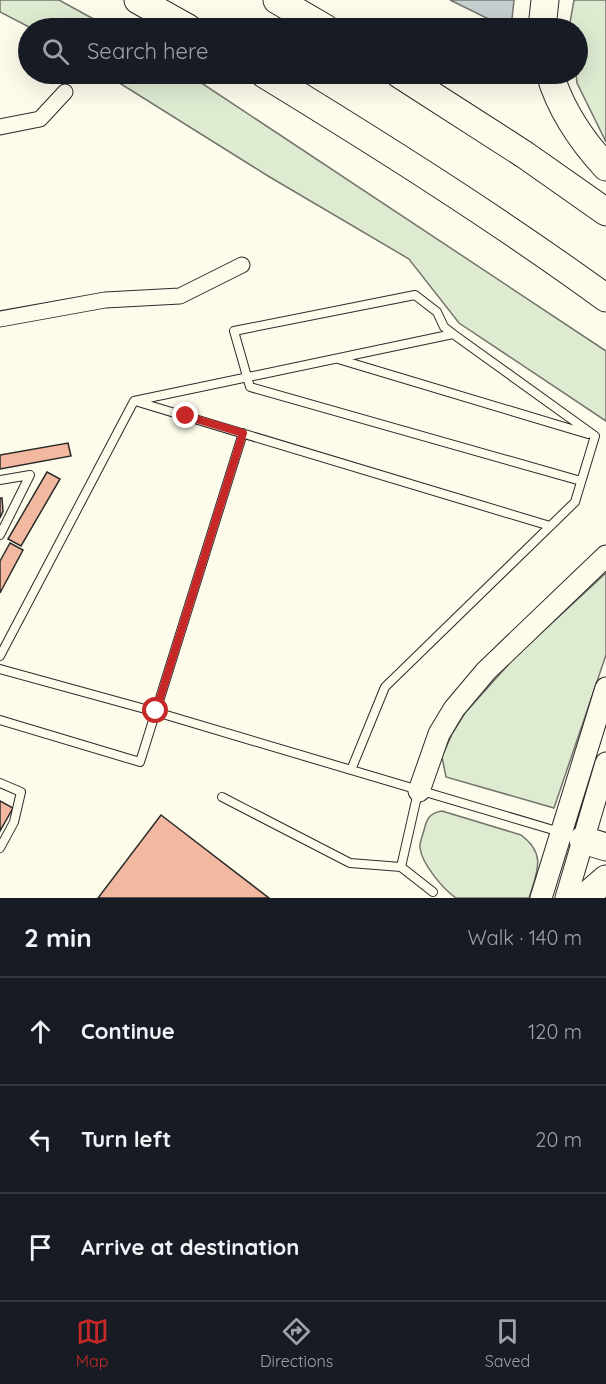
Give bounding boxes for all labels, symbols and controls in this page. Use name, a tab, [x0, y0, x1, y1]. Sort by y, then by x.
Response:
search box	[18, 18, 588, 84]
icon: search	[39, 35, 72, 68]
text: Search here	[87, 37, 208, 65]
route end	[172, 402, 198, 428]
route start	[142, 697, 168, 723]
text: 2 min	[24, 921, 92, 954]
text: Walk · 140 m	[467, 925, 582, 950]
icon: ahead	[24, 1015, 57, 1048]
text: Continue	[81, 1017, 175, 1045]
text: 120 m	[528, 1019, 582, 1044]
icon: left	[24, 1123, 57, 1156]
text: Turn left	[81, 1125, 171, 1153]
text: 20 m	[535, 1127, 582, 1152]
icon: arrive	[24, 1231, 57, 1264]
text: Arrive at destination	[81, 1233, 299, 1261]
tab: Map	[76, 1315, 109, 1371]
tab: Directions	[260, 1315, 333, 1371]
tab: Saved	[485, 1315, 530, 1371]

